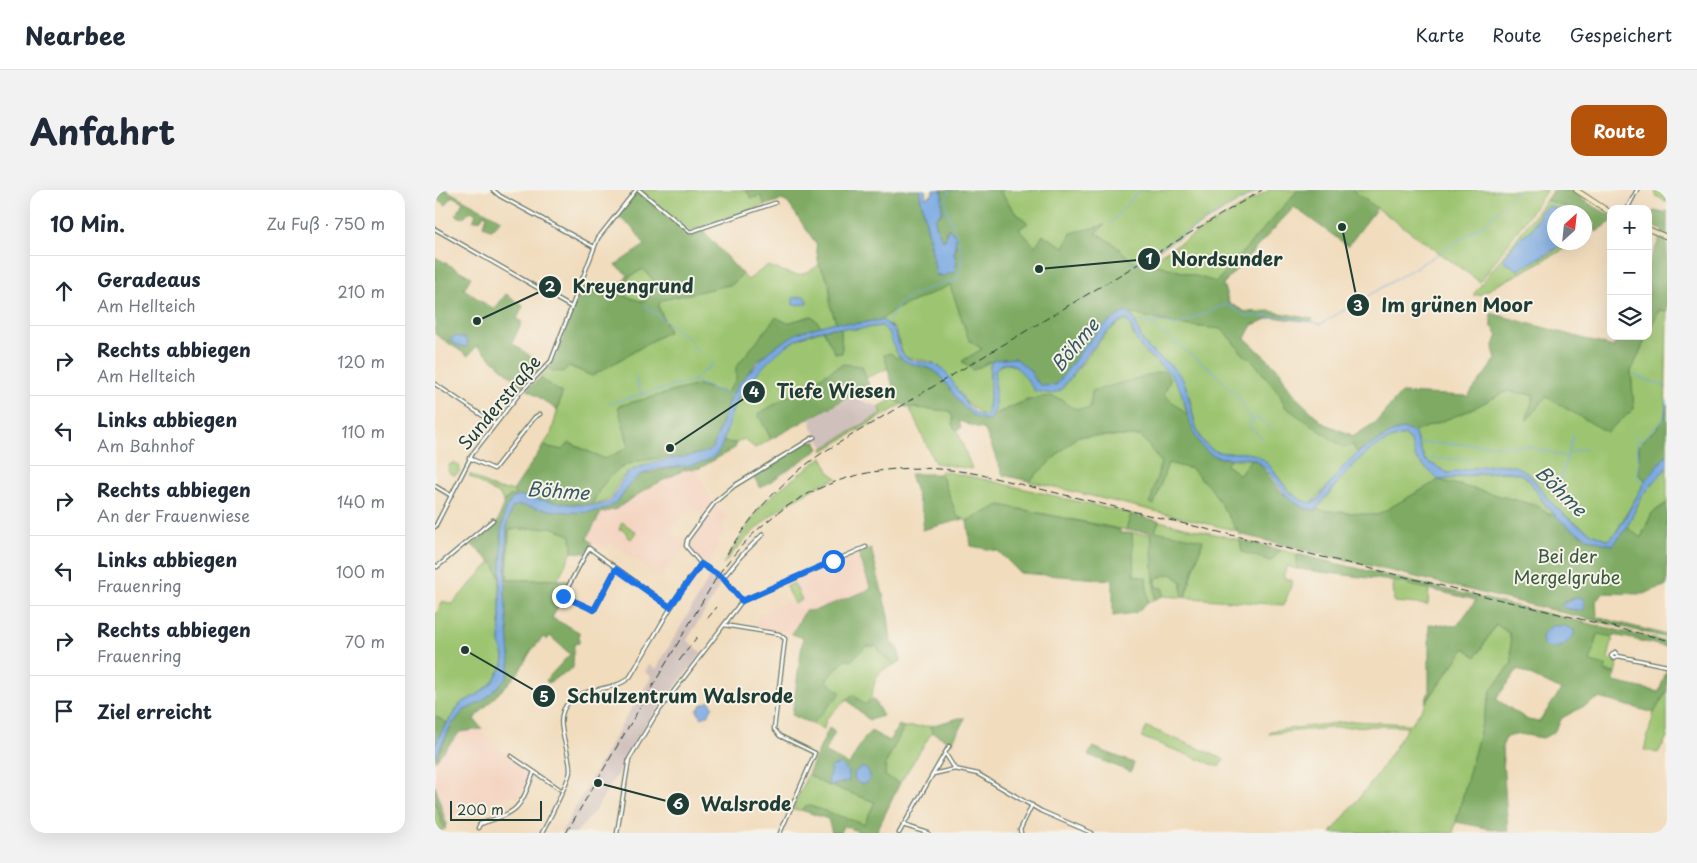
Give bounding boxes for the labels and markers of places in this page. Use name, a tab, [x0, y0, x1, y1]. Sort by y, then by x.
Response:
callout: Nordsunder	[1136, 242, 1293, 276]
callout: Kreyengrund	[537, 270, 704, 304]
callout: Im grünen Moor	[1345, 288, 1543, 322]
callout: Tiefe Wiesen	[741, 375, 906, 409]
callout: Schulzentrum Walsrode	[531, 679, 804, 713]
callout: Walsrode	[666, 787, 802, 821]

